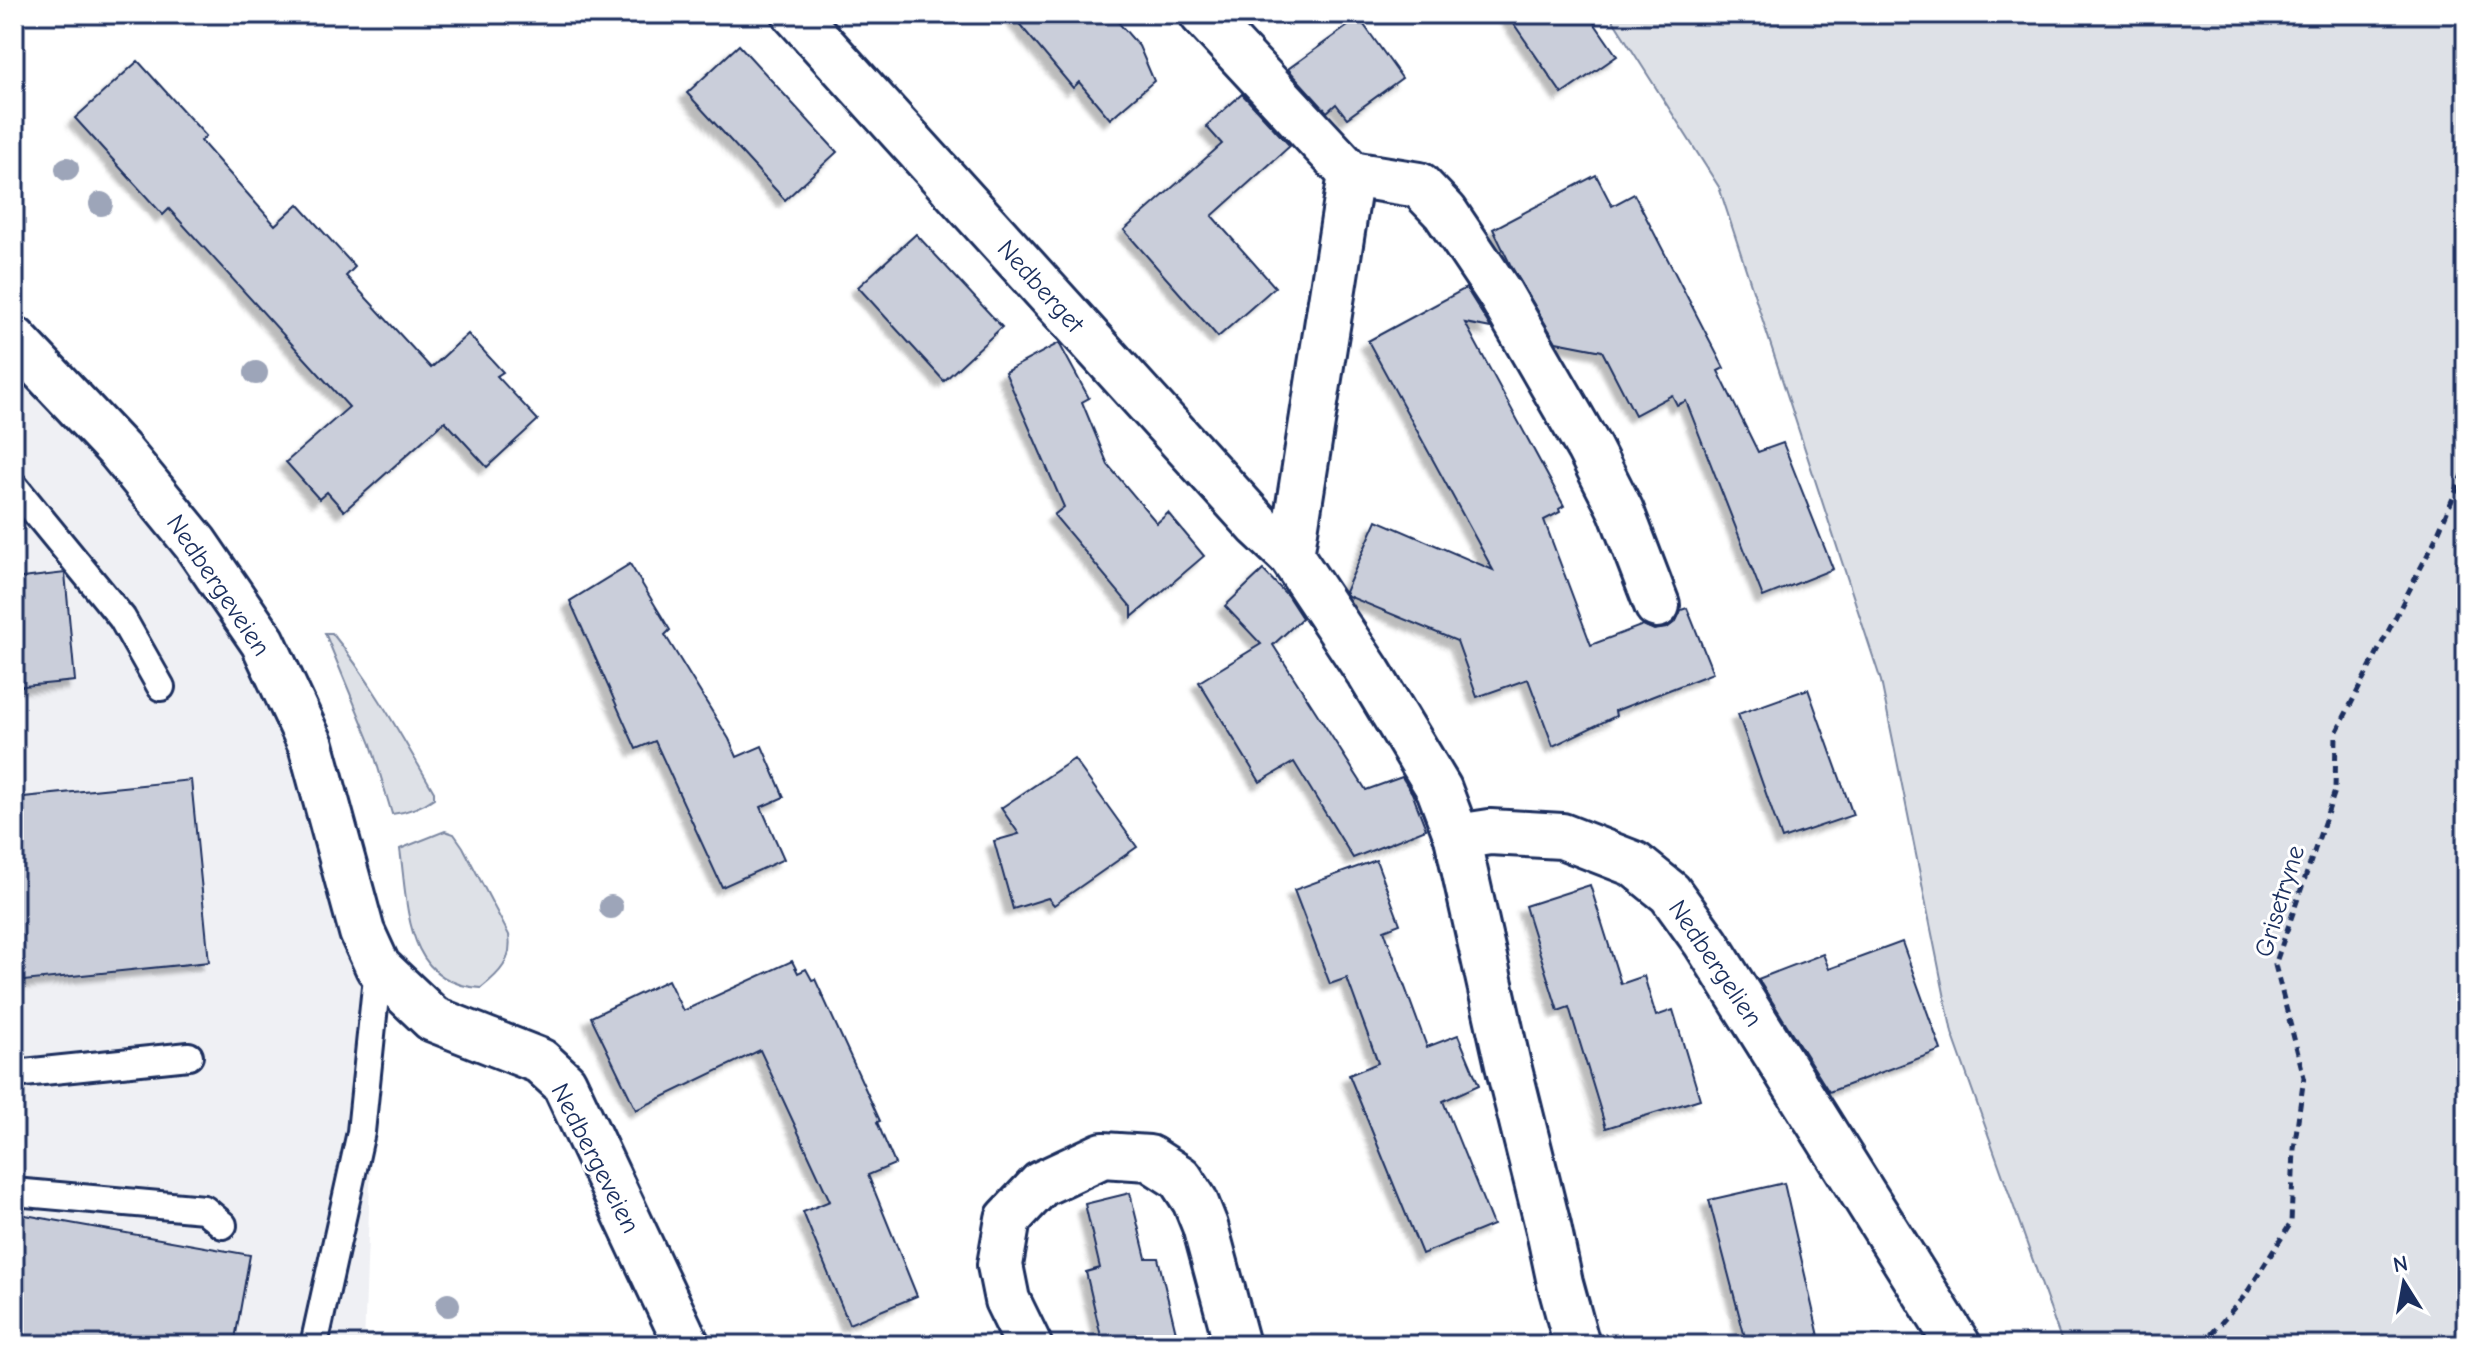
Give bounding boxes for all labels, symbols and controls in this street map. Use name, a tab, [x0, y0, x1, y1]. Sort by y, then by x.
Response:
street label: Nedberget	[991, 234, 1091, 340]
street label: Nedbergeveien	[160, 509, 276, 662]
street label: Grisetryne	[2249, 842, 2311, 961]
street label: Nedbergelien	[1662, 895, 1768, 1033]
street label: Nedbergeveien	[545, 1079, 646, 1238]
north arrow	[2364, 1243, 2444, 1323]
text: N	[2391, 1250, 2410, 1278]

